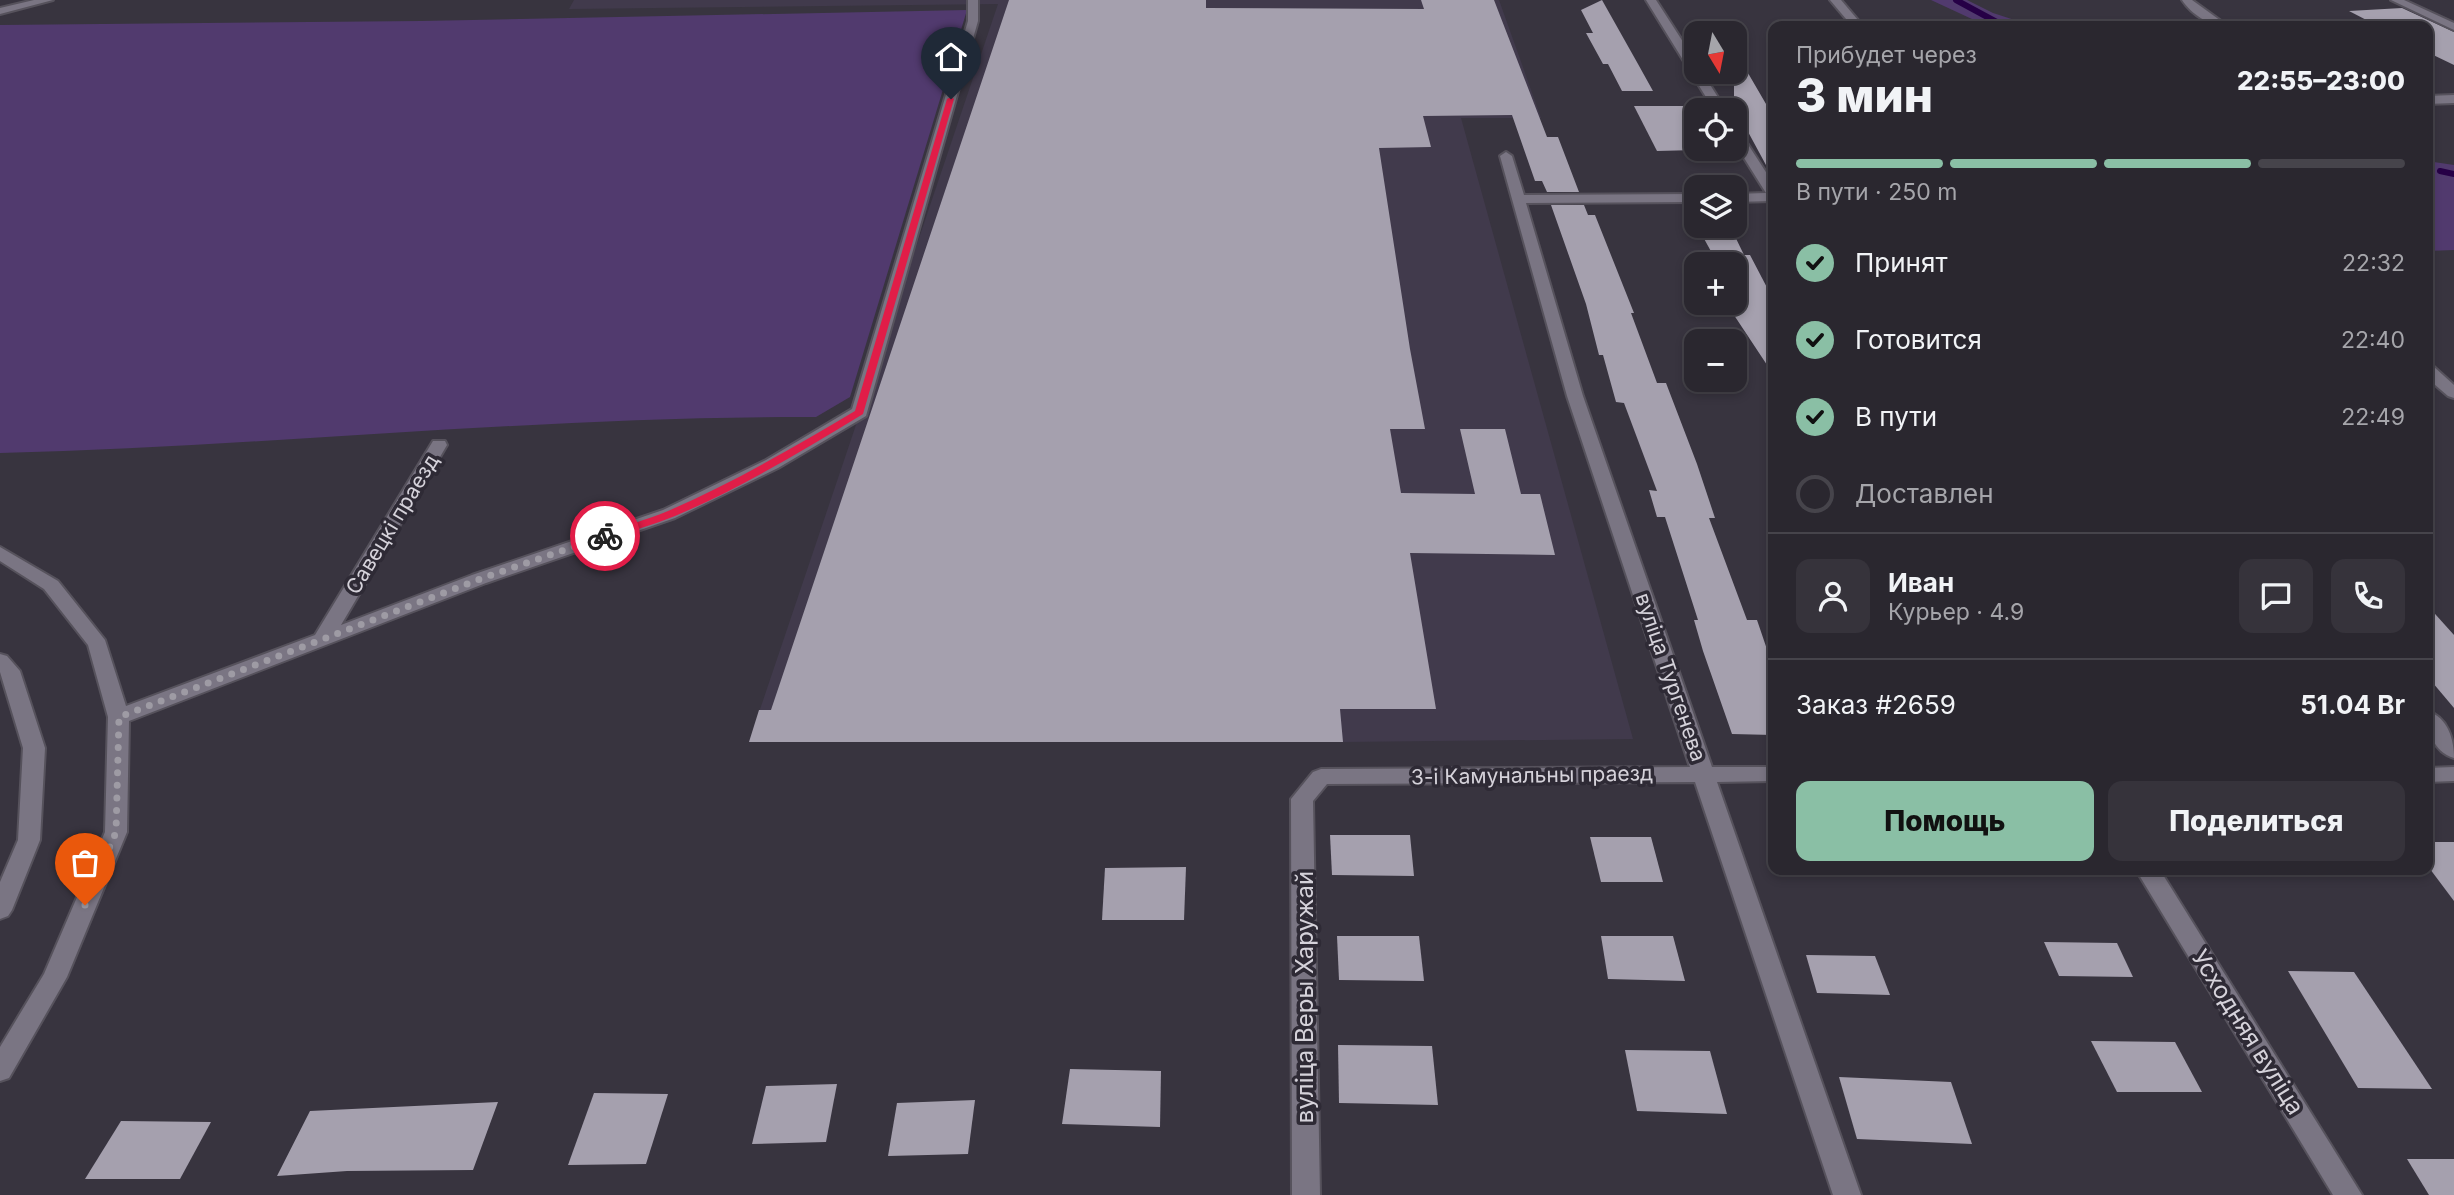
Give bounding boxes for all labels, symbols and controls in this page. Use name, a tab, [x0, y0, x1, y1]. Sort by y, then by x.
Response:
north arrow	[1684, 21, 1746, 84]
map controls	[1684, 21, 1747, 392]
pin	[921, 27, 981, 99]
icon: home	[932, 38, 970, 76]
text: Прибудет через	[1796, 41, 1977, 69]
text: 22:55–23:00	[2237, 65, 2405, 96]
text: 3 мин	[1796, 67, 1933, 123]
button: locate	[1684, 98, 1747, 161]
button: layers	[1684, 175, 1747, 238]
text: В пути · 250 m	[1796, 178, 1957, 206]
icon: check	[1796, 244, 1834, 282]
text: Принят	[1855, 247, 1948, 278]
text: 22:32	[2342, 249, 2405, 277]
button: +	[1684, 252, 1747, 315]
icon: check	[1796, 321, 1834, 359]
text: Готовится	[1855, 324, 1982, 355]
text: 22:40	[2341, 326, 2405, 354]
button: −	[1684, 329, 1747, 392]
icon: check	[1796, 398, 1834, 436]
text: В пути	[1855, 401, 1937, 432]
text: 22:49	[2341, 403, 2405, 431]
street label: Савецкі праезд	[340, 449, 444, 599]
text: Доставлен	[1855, 478, 1994, 509]
courier	[570, 501, 640, 571]
icon: bike	[586, 517, 624, 555]
button: person	[1796, 559, 1870, 633]
button: chat	[2239, 559, 2313, 633]
button: phone	[2331, 559, 2405, 633]
text: Иван	[1888, 567, 1954, 598]
street label: вуліца Тургенева	[1630, 590, 1712, 764]
text: Курьер · 4.9	[1888, 598, 2024, 626]
text: Заказ #2659	[1796, 689, 1956, 720]
text: 51.04 Br	[2300, 689, 2405, 720]
street label: 3-і Камунальны праезд	[1411, 760, 1653, 790]
button: Помощь	[1796, 781, 2094, 861]
button: Поделиться	[2108, 781, 2405, 861]
pin	[55, 833, 115, 905]
icon: bag	[66, 844, 104, 882]
street label: вуліца Веры Харужай	[1290, 871, 1319, 1123]
street label: Усходняя вуліца	[2186, 944, 2310, 1120]

